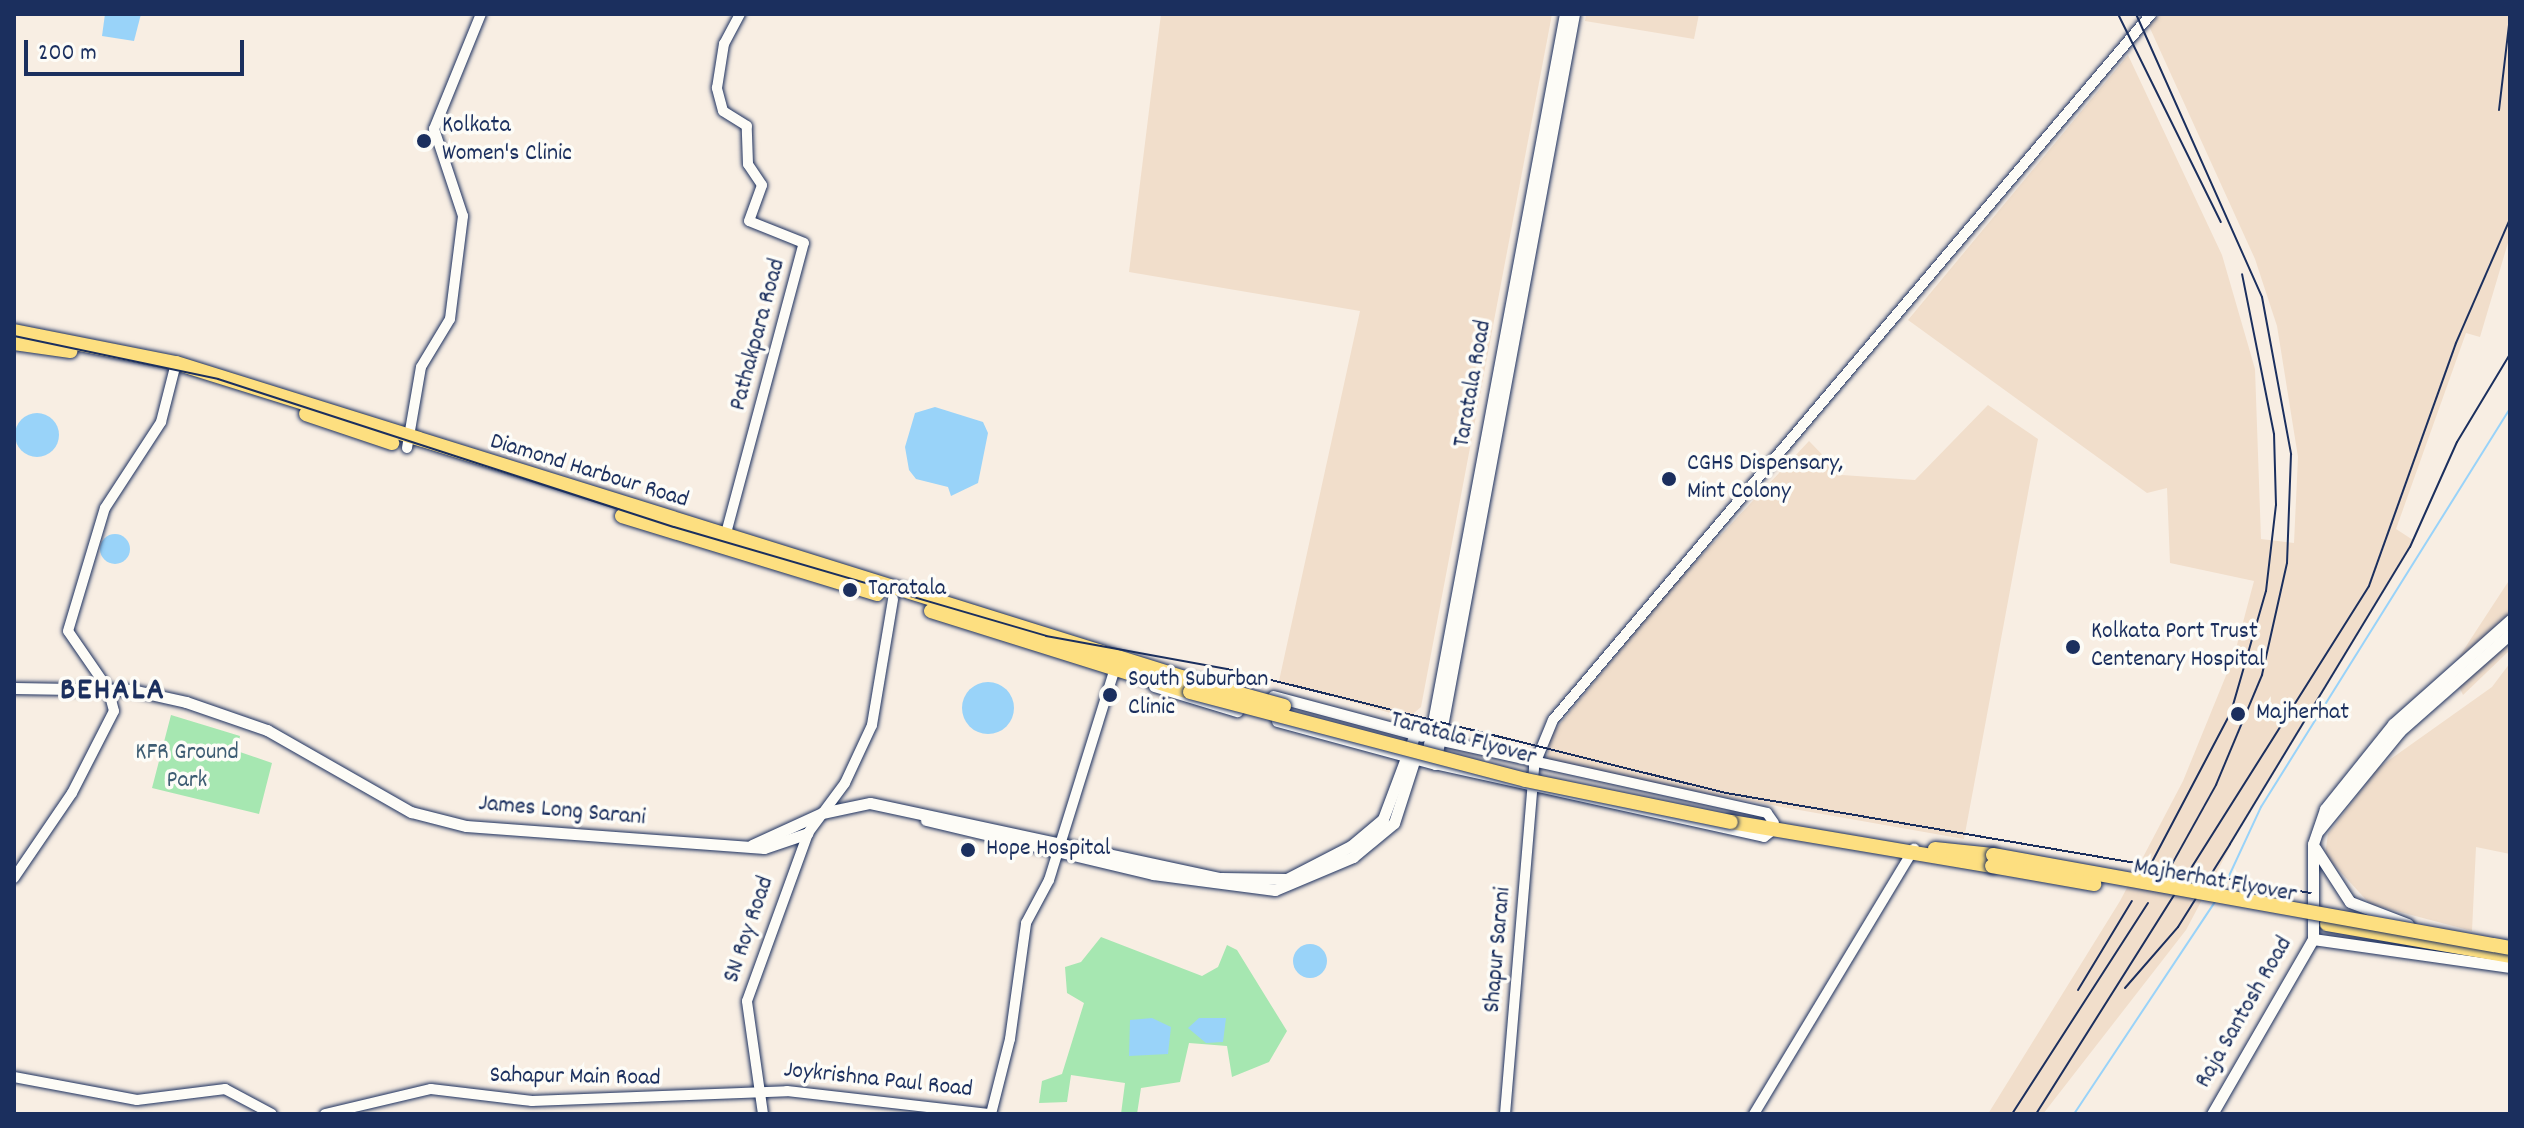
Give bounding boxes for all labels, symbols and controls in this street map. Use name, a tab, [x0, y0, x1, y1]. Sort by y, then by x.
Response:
scale bar	[28, 24, 248, 74]
text: 200 m	[38, 37, 97, 71]
place label: Kolkata Women's Clinic	[442, 113, 572, 169]
marker: Kolkata Women's Clinic	[413, 130, 435, 152]
street label: Pathakpara Road	[725, 256, 793, 414]
street label: Taratala Road	[1449, 318, 1499, 450]
street label: Diamond Harbour Road	[486, 428, 692, 516]
place label: CGHS Dispensary, Mint Colony	[1687, 451, 1843, 507]
marker: CGHS Dispensary, Mint Colony	[1658, 468, 1680, 490]
place label: Taratala	[868, 576, 946, 604]
marker: Taratala	[839, 579, 861, 601]
place label: Kolkata Port Trust Centenary Hospital	[2091, 619, 2265, 675]
marker: Kolkata Port Trust Centenary Hospital	[2062, 636, 2084, 658]
place label: South Suburban Clinic	[1128, 667, 1268, 723]
district label: BEHALA	[60, 673, 166, 711]
marker: South Suburban Clinic	[1099, 684, 1121, 706]
place label: Majherhat	[2256, 700, 2349, 728]
marker: Majherhat	[2227, 703, 2249, 725]
street label: Taratala Flyover	[1387, 707, 1539, 773]
park label: KFR Ground Park	[135, 740, 239, 796]
street label: James Long Sarani	[477, 790, 647, 834]
place label: Hope Hospital	[986, 836, 1110, 864]
marker: Hope Hospital	[957, 839, 979, 861]
street label: Majherhat Flyover	[2131, 853, 2299, 911]
street label: SN Roy Road	[718, 873, 782, 987]
street label: Shapur Sarani	[1479, 886, 1519, 1014]
street label: Raja Santosh Road	[2190, 932, 2300, 1094]
street label: Joykrishna Paul Road	[782, 1057, 974, 1105]
street label: Sahapur Main Road	[489, 1062, 661, 1094]

